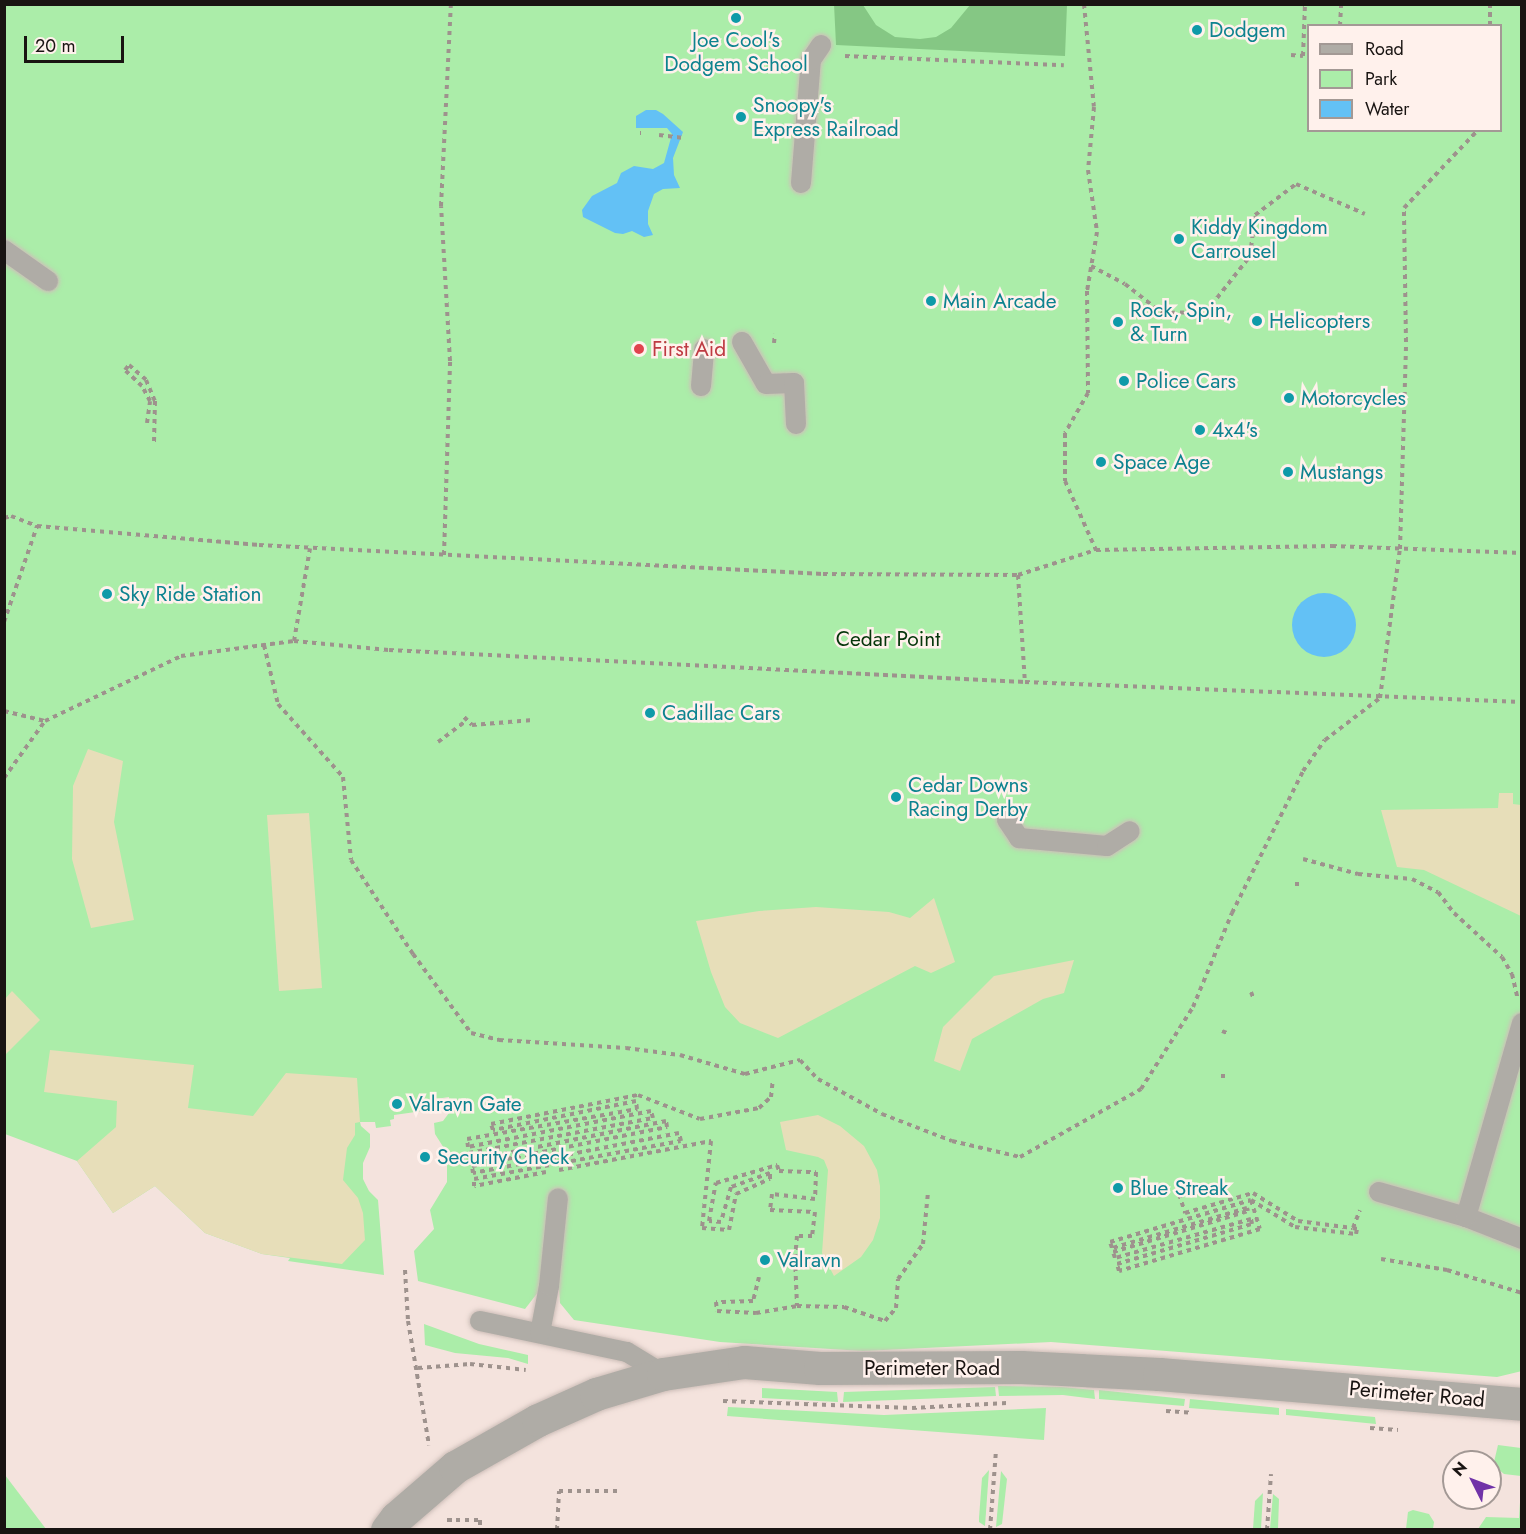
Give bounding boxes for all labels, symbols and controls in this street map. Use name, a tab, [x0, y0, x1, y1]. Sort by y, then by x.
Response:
marker: Joe Cool's Dodgem School	[729, 11, 743, 25]
place label: Dodgem	[1209, 17, 1286, 43]
marker: Dodgem	[1190, 23, 1204, 37]
scale bar	[27, 24, 128, 62]
legend	[1307, 24, 1502, 132]
place label: Joe Cool's Dodgem School	[664, 27, 808, 77]
text: 20 m	[35, 33, 75, 59]
text: Road	[1365, 36, 1404, 62]
text: Park	[1365, 66, 1397, 92]
place label: Snoopy's Express Railroad	[753, 92, 899, 142]
text: Water	[1365, 96, 1409, 122]
marker: Snoopy's Express Railroad	[734, 110, 748, 124]
place label: Kiddy Kingdom Carrousel	[1191, 214, 1328, 264]
marker: Kiddy Kingdom Carrousel	[1172, 232, 1186, 246]
place label: Main Arcade	[943, 288, 1057, 314]
marker: Main Arcade	[924, 294, 938, 308]
place label: Rock, Spin, & Turn	[1130, 297, 1232, 347]
place label: Helicopters	[1269, 308, 1370, 334]
marker: Helicopters	[1250, 314, 1264, 328]
marker: Rock, Spin, & Turn	[1111, 315, 1125, 329]
place label: First Aid	[652, 336, 726, 362]
marker: First Aid	[630, 340, 648, 358]
place label: Police Cars	[1136, 368, 1236, 394]
marker: Police Cars	[1117, 374, 1131, 388]
place label: Motorcycles	[1301, 385, 1406, 411]
marker: Motorcycles	[1282, 391, 1296, 405]
place label: 4x4's	[1212, 417, 1258, 443]
marker: 4x4's	[1193, 423, 1207, 437]
place label: Space Age	[1113, 449, 1210, 475]
marker: Space Age	[1094, 455, 1108, 469]
place label: Mustangs	[1300, 459, 1383, 485]
marker: Mustangs	[1281, 465, 1295, 479]
place label: Sky Ride Station	[119, 581, 262, 607]
marker: Sky Ride Station	[100, 587, 114, 601]
park label: Cedar Point	[836, 626, 940, 652]
place label: Cadillac Cars	[662, 700, 780, 726]
marker: Cadillac Cars	[643, 706, 657, 720]
place label: Cedar Downs Racing Derby	[908, 772, 1028, 822]
marker: Cedar Downs Racing Derby	[889, 790, 903, 804]
place label: Valravn Gate	[409, 1091, 522, 1117]
marker: Valravn Gate	[390, 1097, 404, 1111]
place label: Security Check	[437, 1144, 569, 1170]
marker: Security Check	[418, 1150, 432, 1164]
place label: Blue Streak	[1130, 1175, 1228, 1201]
marker: Blue Streak	[1111, 1181, 1125, 1195]
place label: Valravn	[777, 1247, 841, 1273]
marker: Valravn	[758, 1253, 772, 1267]
street label: Perimeter Road	[864, 1355, 1000, 1381]
street label: Perimeter Road	[1348, 1376, 1486, 1412]
north arrow	[1442, 1450, 1502, 1510]
text: N	[1447, 1457, 1473, 1481]

